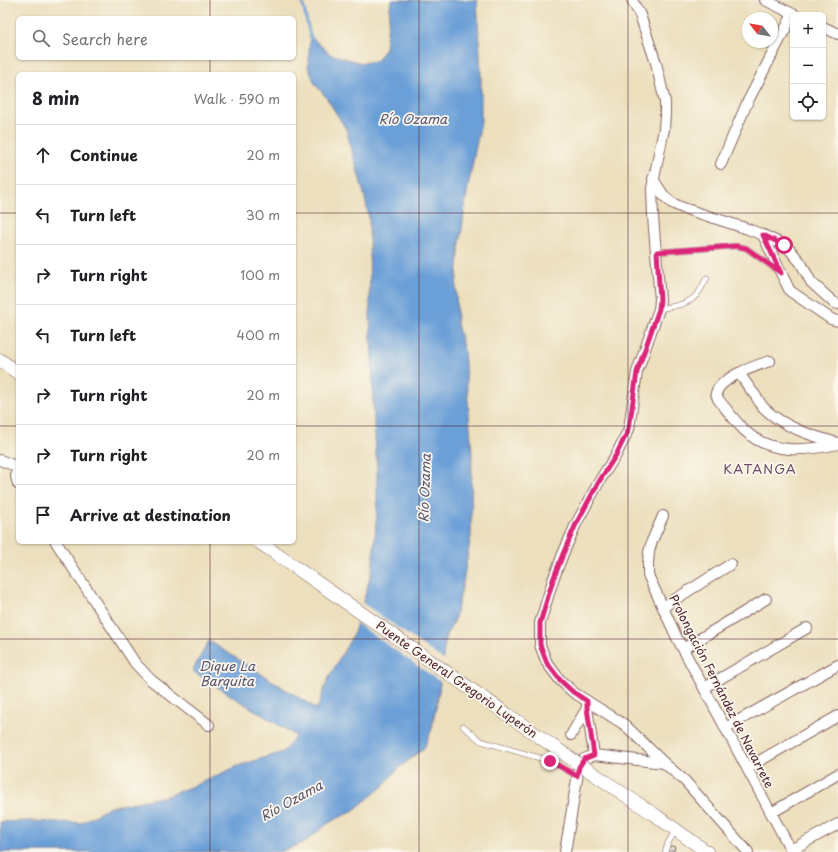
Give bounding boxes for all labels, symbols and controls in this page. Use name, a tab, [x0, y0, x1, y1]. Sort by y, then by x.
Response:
north arrow	[742, 12, 778, 48]
map controls	[790, 12, 826, 120]
button: +	[790, 12, 826, 48]
search box	[16, 16, 296, 60]
icon: search	[30, 27, 52, 49]
text: Search here	[62, 27, 148, 50]
button: −	[790, 48, 826, 84]
button: locate	[790, 84, 826, 120]
text: 8 min	[32, 85, 80, 111]
text: Walk · 590 m	[194, 89, 280, 108]
water label: Río Ozama	[379, 109, 448, 128]
text: Continue	[70, 143, 138, 166]
icon: ahead	[32, 144, 54, 166]
text: 20 m	[246, 145, 280, 164]
text: Turn left	[70, 203, 136, 226]
icon: left	[32, 204, 54, 226]
text: 30 m	[246, 205, 280, 224]
route start	[775, 236, 793, 254]
text: Turn right	[70, 263, 147, 286]
icon: right	[32, 264, 54, 286]
text: 100 m	[240, 265, 280, 284]
text: Turn left	[70, 323, 136, 346]
icon: left	[32, 324, 54, 346]
text: 400 m	[237, 325, 280, 344]
text: Turn right	[70, 383, 147, 406]
icon: right	[32, 384, 54, 406]
text: 20 m	[246, 385, 280, 404]
text: Turn right	[70, 443, 147, 466]
icon: right	[32, 444, 54, 466]
text: 20 m	[246, 445, 280, 464]
water label: Río Ozama	[413, 453, 435, 523]
district label: KATANGA	[723, 459, 797, 478]
text: Arrive at destination	[70, 503, 231, 526]
icon: arrive	[32, 504, 54, 526]
street label: Prolongación Fernández de Navarrete	[665, 591, 779, 791]
street label: Puente General Gregorio Luperón	[373, 616, 541, 742]
water label: Dique La Barquita	[199, 656, 256, 690]
route end	[541, 752, 559, 770]
water label: Río Ozama	[256, 775, 326, 825]

